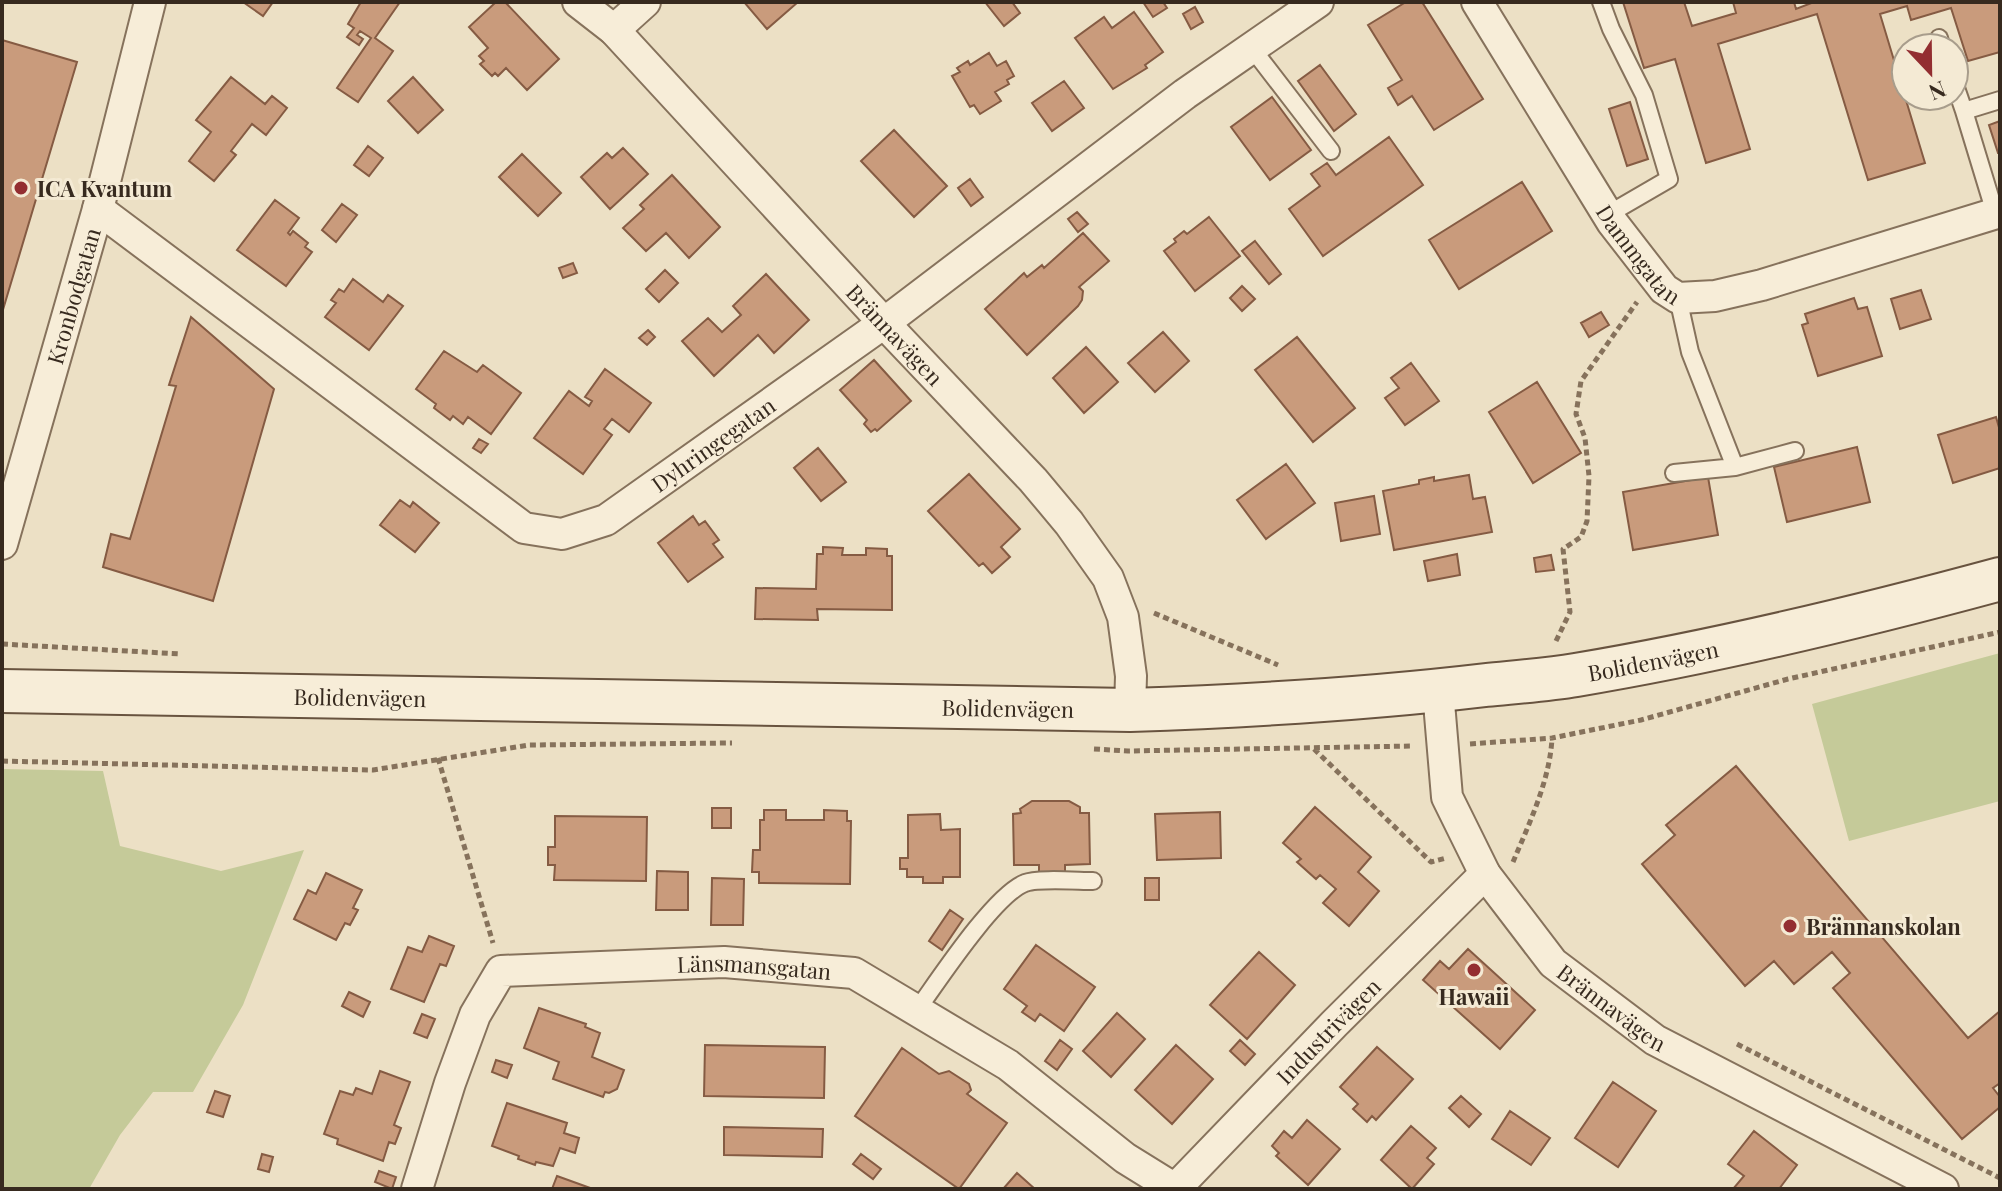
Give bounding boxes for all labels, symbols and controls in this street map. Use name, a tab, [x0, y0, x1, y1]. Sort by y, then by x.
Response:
north arrow	[1890, 32, 1970, 112]
text: N	[1925, 75, 1951, 108]
place label: ICA Kvantum	[37, 173, 172, 203]
marker: ICA Kvantum	[12, 179, 30, 197]
street label: Dammgatan	[1590, 199, 1686, 311]
street label: Kronbodgatan	[39, 224, 107, 368]
street label: Brännavägen	[840, 277, 950, 392]
street label: Dyhringegatan	[645, 390, 781, 498]
street label: Bolidenvägen	[1585, 633, 1721, 688]
street label: Bolidenvägen	[293, 681, 426, 713]
street label: Bolidenvägen	[941, 692, 1074, 724]
place label: Brännanskolan	[1806, 911, 1961, 941]
marker: Brännanskolan	[1781, 917, 1799, 935]
street label: Länsmansgatan	[676, 947, 832, 986]
street label: Brännavägen	[1551, 957, 1671, 1058]
marker: Hawaii	[1465, 961, 1483, 979]
street label: Industrivägen	[1269, 971, 1387, 1090]
place label: Hawaii	[1439, 981, 1510, 1011]

